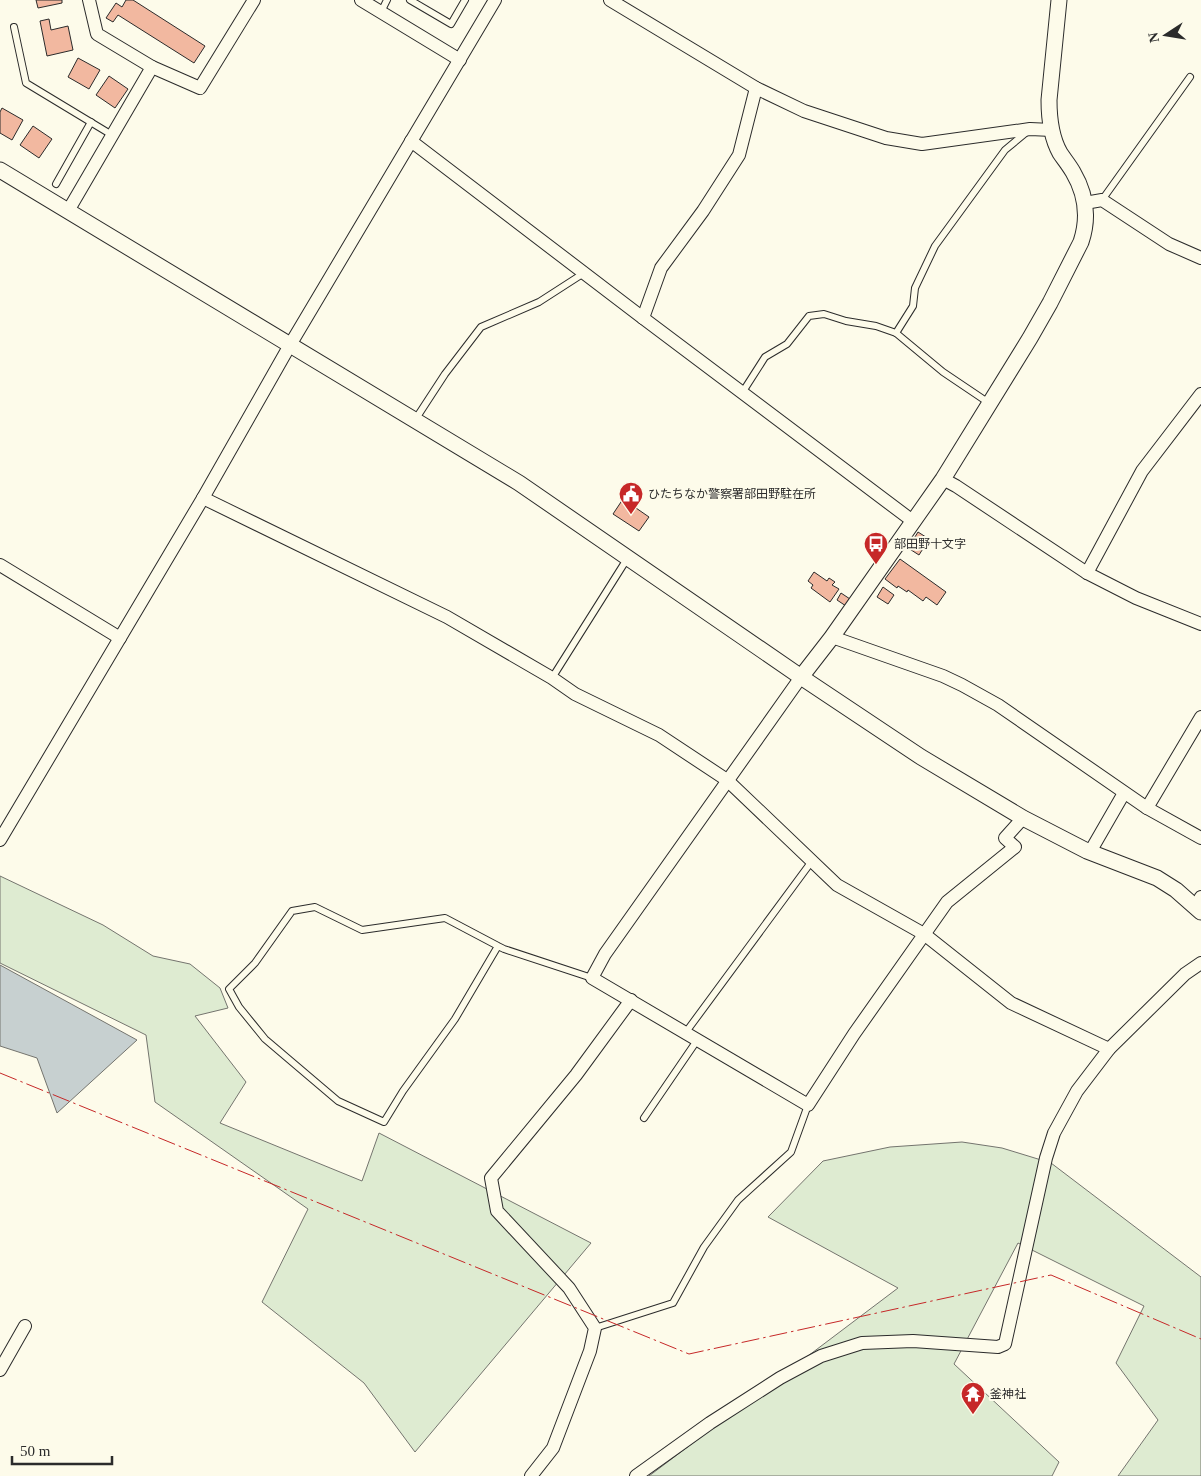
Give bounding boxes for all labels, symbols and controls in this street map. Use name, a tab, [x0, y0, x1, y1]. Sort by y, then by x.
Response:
north arrow	[1141, 10, 1191, 60]
text: N	[1145, 31, 1162, 44]
public building icon: ひたちなか警察署部田野駐在所	[618, 481, 644, 515]
place label: ひたちなか警察署部田野駐在所	[648, 487, 816, 501]
bus stop icon: 部田野十文字	[863, 531, 889, 565]
place label: 部田野十文字	[894, 537, 966, 551]
temple icon: 釜神社	[960, 1381, 986, 1415]
place label: 釜神社	[990, 1387, 1026, 1401]
scale bar	[12, 1434, 112, 1466]
text: 50 m	[20, 1443, 51, 1459]

